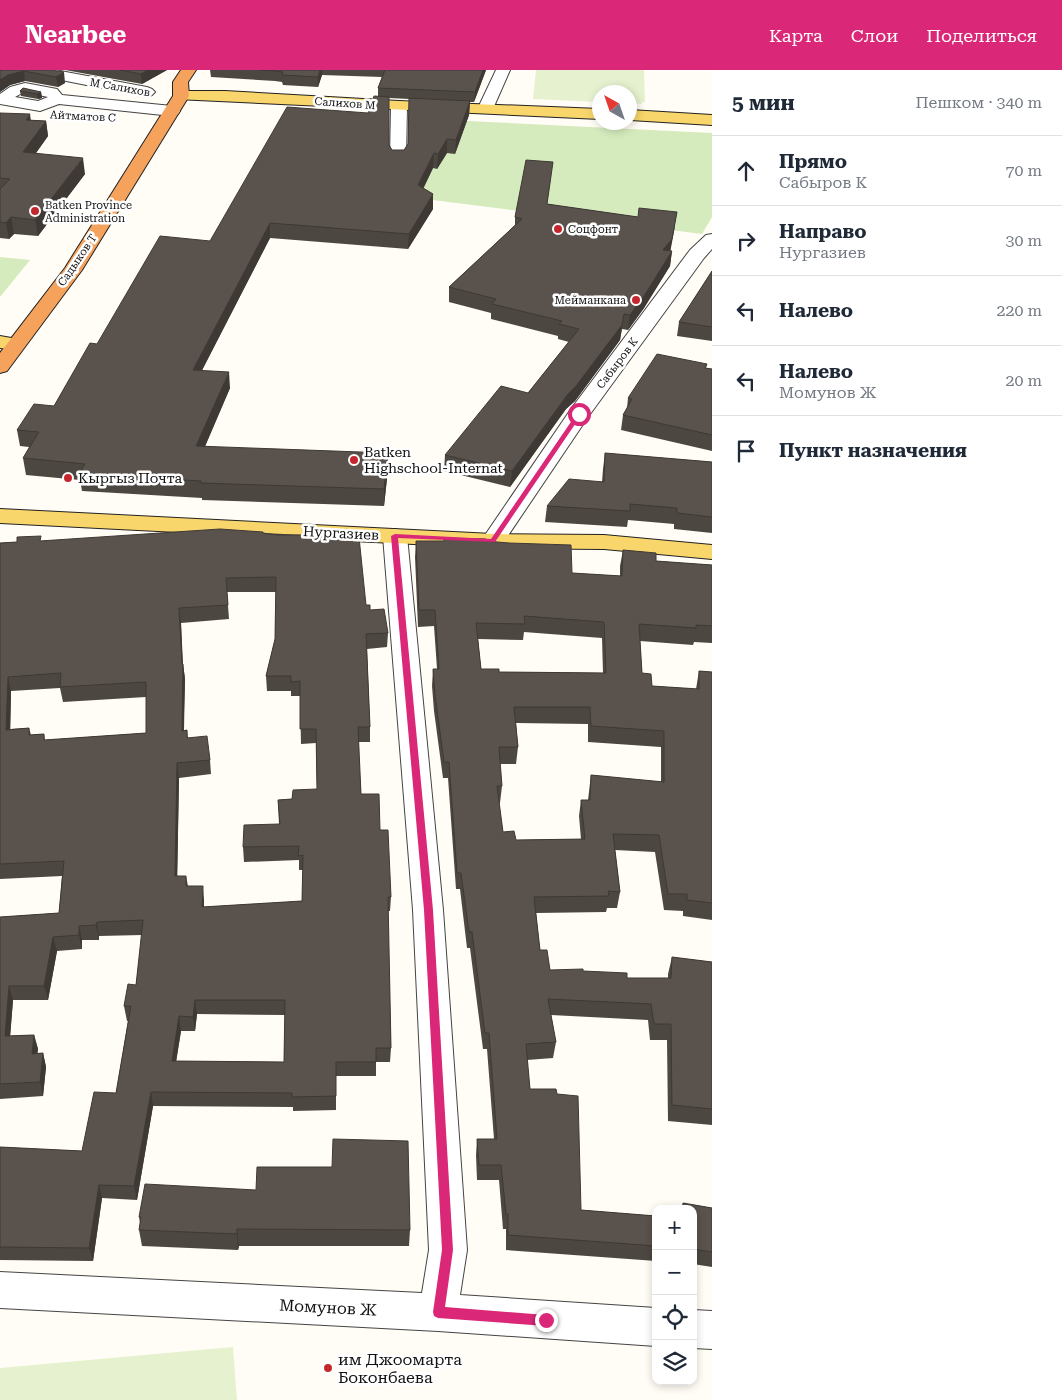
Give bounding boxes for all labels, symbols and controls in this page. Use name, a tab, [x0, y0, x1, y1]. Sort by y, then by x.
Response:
text: Nearbee	[25, 21, 126, 49]
text: Карта	[769, 25, 823, 46]
text: Слои	[851, 25, 898, 46]
text: Поделиться	[926, 25, 1037, 46]
street label: М Салихов	[89, 76, 151, 99]
north arrow	[592, 85, 637, 130]
text: 5 мин	[732, 91, 795, 115]
text: Пешком · 340 m	[915, 93, 1042, 112]
street label: Салихов М	[314, 95, 376, 112]
street label: Айтматов С	[50, 108, 116, 125]
text: Прямо	[779, 150, 847, 173]
icon: ahead	[732, 157, 760, 185]
text: 70 m	[1005, 161, 1042, 180]
text: Сабыров К	[779, 173, 867, 192]
place label: Batken Province Administration	[45, 199, 132, 225]
marker: Batken Province Administration	[29, 205, 41, 217]
text: Направо	[779, 220, 866, 243]
marker: Соцфонт	[552, 223, 564, 235]
place label: Соцфонт	[568, 223, 618, 236]
icon: right	[732, 227, 760, 255]
text: 30 m	[1005, 231, 1042, 250]
street label: Садыков Т	[55, 232, 100, 289]
text: Нургазиев	[779, 243, 866, 262]
place label: Мейманкана	[555, 294, 626, 307]
marker: Мейманкана	[630, 294, 642, 306]
icon: left	[732, 297, 760, 325]
text: Налево	[779, 299, 853, 322]
text: 220 m	[996, 301, 1042, 320]
street label: Сабыров К	[594, 335, 641, 391]
text: Налево	[779, 360, 853, 383]
icon: left	[732, 367, 760, 395]
text: 20 m	[1005, 371, 1042, 390]
text: Момунов Ж	[779, 383, 877, 402]
route start	[568, 403, 591, 426]
icon: arrive	[732, 437, 760, 465]
text: Пункт назначения	[779, 439, 967, 462]
place label: Batken Highschool-Internat	[364, 444, 503, 476]
marker: Batken Highschool-Internat	[348, 454, 360, 466]
place label: Кыргыз Почта	[78, 470, 182, 486]
marker: Кыргыз Почта	[62, 472, 74, 484]
street label: Нургазиев	[303, 523, 379, 543]
map controls	[652, 1205, 697, 1385]
button: +	[652, 1205, 697, 1250]
button: −	[652, 1250, 697, 1295]
street label: Момунов Ж	[279, 1295, 377, 1320]
button: locate	[652, 1295, 697, 1340]
route end	[535, 1309, 558, 1332]
button: layers	[652, 1340, 697, 1385]
place label: им Джоомарта Боконбаева	[338, 1350, 462, 1387]
marker: им Джоомарта Боконбаева	[322, 1362, 334, 1374]

